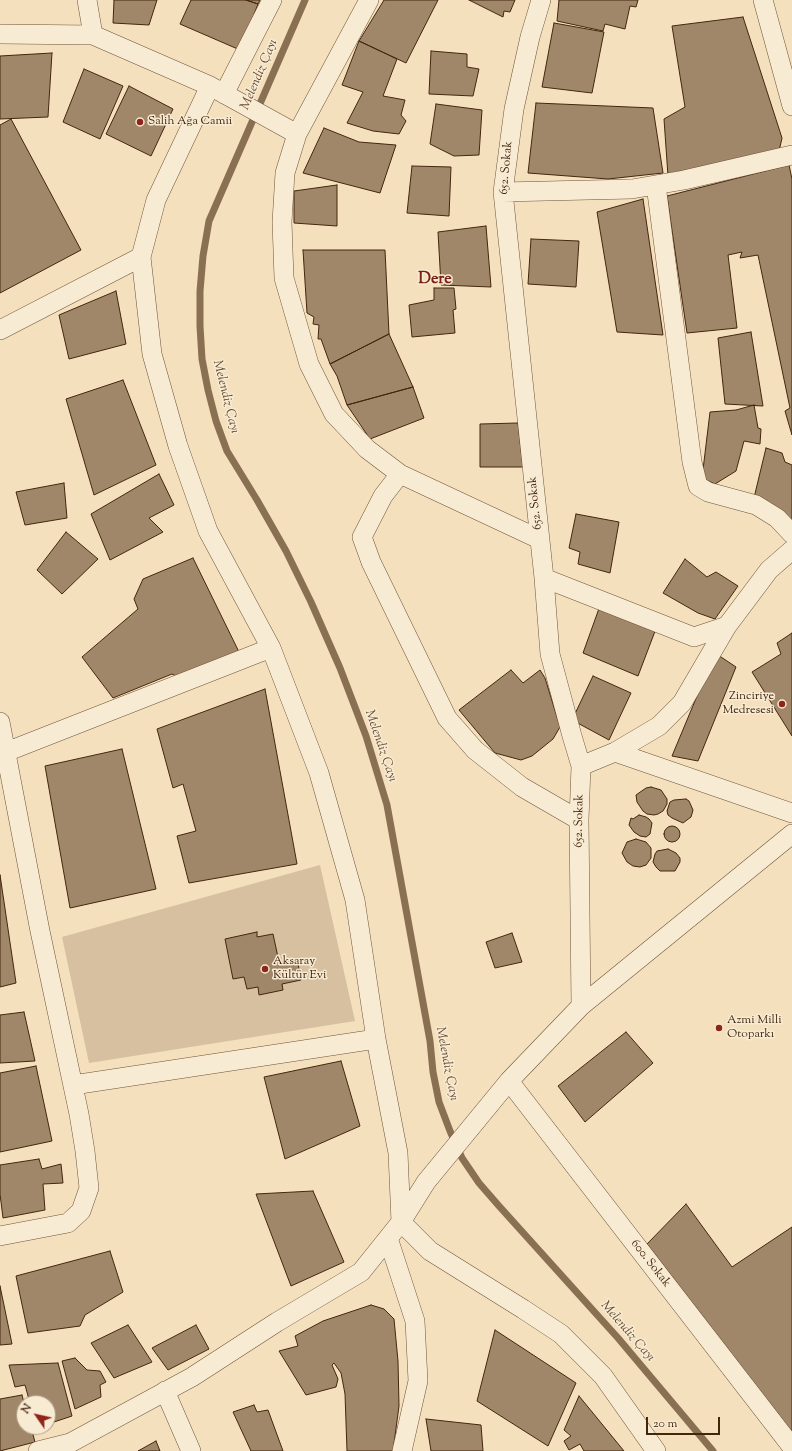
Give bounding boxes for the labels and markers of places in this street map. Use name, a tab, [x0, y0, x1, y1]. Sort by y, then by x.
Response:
place label: Salih Ağa Camii	[148, 115, 232, 129]
marker: Salih Ağa Camii	[135, 117, 145, 127]
place label: Zinciriye Medresesi	[722, 690, 774, 718]
marker: Zinciriye Medresesi	[777, 699, 787, 709]
place label: Aksaray Kültür Evi	[273, 955, 326, 983]
marker: Aksaray Kültür Evi	[260, 964, 270, 974]
place label: Azmi Milli Otoparkı	[727, 1014, 782, 1042]
marker: Azmi Milli Otoparkı	[714, 1023, 724, 1033]

